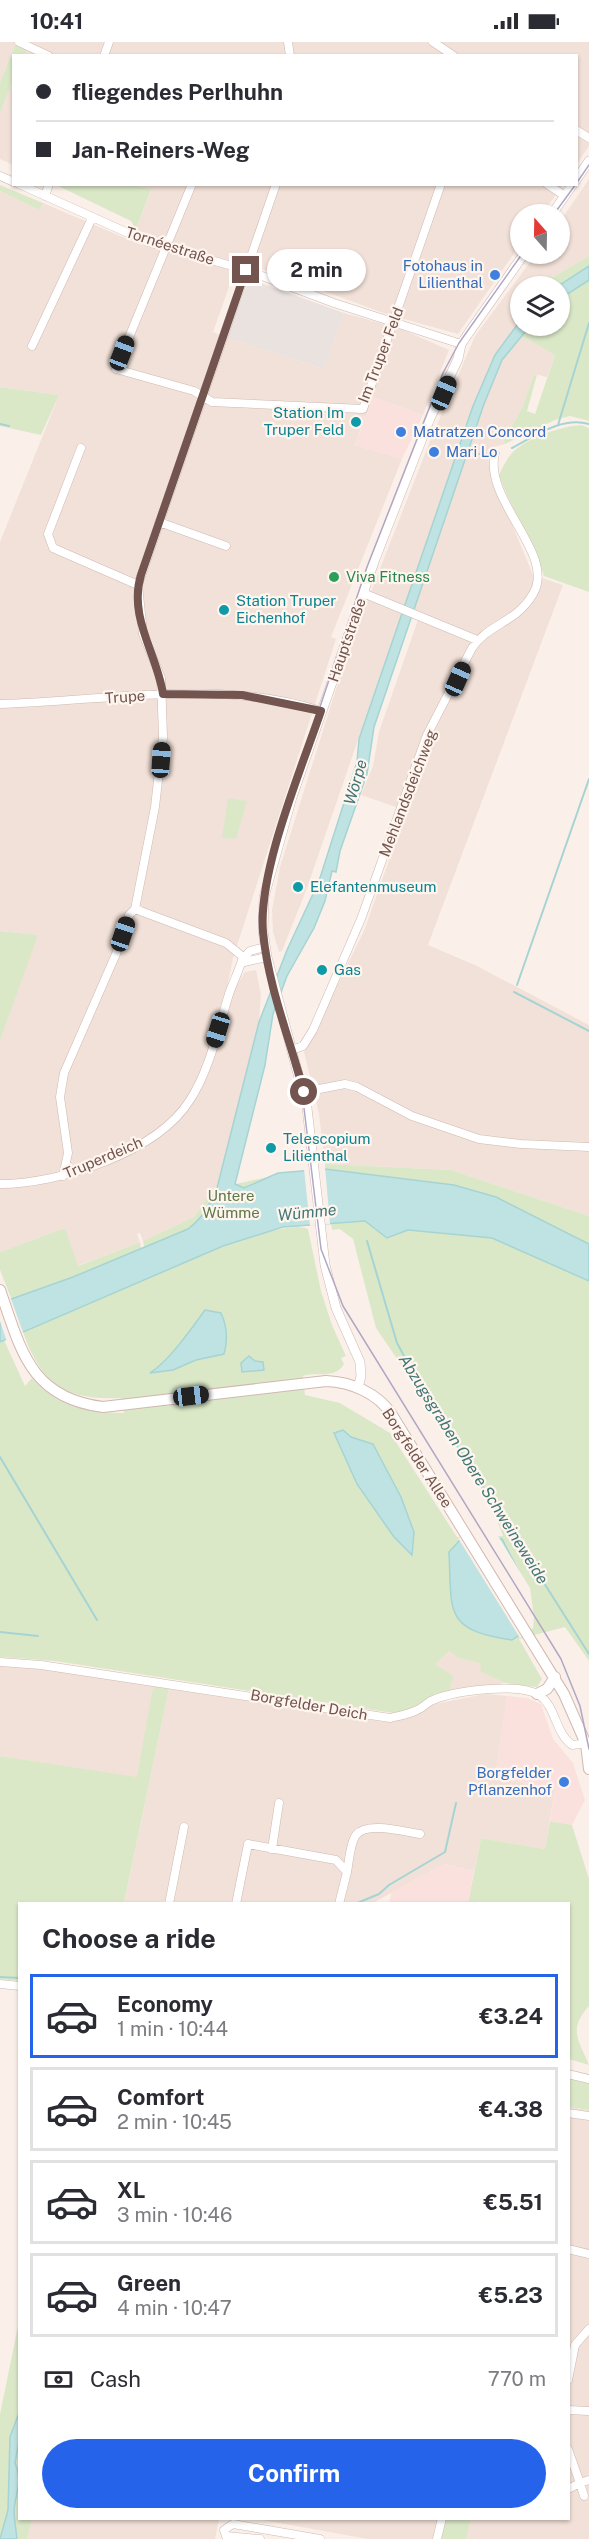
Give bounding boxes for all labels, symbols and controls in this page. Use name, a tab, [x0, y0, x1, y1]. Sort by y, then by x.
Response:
text: 10:41	[30, 8, 83, 34]
text: fliegendes Perlhuhn	[72, 79, 283, 105]
text: Jan-Reiners-Weg	[72, 137, 250, 163]
north arrow	[510, 204, 570, 264]
map controls	[510, 204, 570, 336]
street label: Tornéestraße	[124, 223, 217, 268]
callout: 2 min	[267, 249, 366, 291]
route end	[232, 256, 259, 283]
place label: Fotohaus in Lilienthal	[403, 257, 483, 291]
text: 2 min	[290, 258, 343, 282]
marker: Fotohaus in Lilienthal	[488, 268, 502, 282]
button: layers	[510, 276, 570, 336]
street label: Im Truper Feld	[354, 305, 407, 405]
car	[107, 333, 137, 373]
car	[429, 373, 459, 413]
place label: Station Im Truper Feld	[264, 404, 344, 438]
marker: Station Im Truper Feld	[349, 415, 363, 429]
place label: Matratzen Concord	[413, 423, 546, 440]
marker: Matratzen Concord	[394, 425, 408, 439]
place label: Mari Lo	[446, 443, 498, 460]
marker: Mari Lo	[427, 445, 441, 459]
place label: Viva Fitness	[346, 568, 430, 585]
marker: Viva Fitness	[327, 570, 341, 584]
place label: Station Truper Eichenhof	[236, 592, 336, 626]
street label: Hauptstraße	[324, 596, 369, 684]
marker: Station Truper Eichenhof	[217, 603, 231, 617]
car	[442, 659, 474, 699]
street label: Trupe	[104, 687, 146, 706]
street label: Mehlandsdeichweg	[375, 727, 440, 859]
car	[151, 741, 171, 779]
water label: Wörpe	[340, 757, 371, 807]
place label: Elefantenmuseum	[310, 878, 436, 895]
marker: Elefantenmuseum	[291, 880, 305, 894]
car	[109, 914, 137, 954]
place label: Gas	[334, 961, 361, 978]
marker: Gas	[315, 963, 329, 977]
car	[204, 1010, 232, 1050]
route start	[290, 1078, 317, 1105]
place label: Telescopium Lilienthal	[283, 1130, 371, 1164]
street label: Truperdeich	[61, 1133, 145, 1182]
marker: Telescopium Lilienthal	[264, 1141, 278, 1155]
park label: Untere Wümme	[202, 1187, 260, 1221]
water label: Wümme	[277, 1200, 338, 1225]
water label: Abzugsgraben Obere Schweineweide	[395, 1351, 553, 1588]
car	[172, 1385, 210, 1407]
street label: Borgfelder Allee	[379, 1405, 456, 1511]
street label: Borgfelder Deich	[249, 1686, 369, 1723]
place label: Borgfelder Pflanzenhof	[468, 1764, 552, 1798]
marker: Borgfelder Pflanzenhof	[557, 1775, 571, 1789]
text: Choose a ride	[42, 1922, 216, 1954]
icon: car	[45, 1989, 99, 2043]
text: Economy	[117, 1991, 213, 2017]
text: €3.24	[479, 2003, 543, 2029]
text: 1 min · 10:44	[117, 2017, 228, 2041]
icon: car	[45, 2082, 99, 2136]
text: Comfort	[117, 2084, 204, 2110]
text: €4.38	[479, 2096, 543, 2122]
text: 2 min · 10:45	[117, 2110, 232, 2134]
icon: car	[45, 2175, 99, 2229]
text: XL	[117, 2177, 145, 2203]
text: €5.51	[484, 2189, 543, 2215]
text: 3 min · 10:46	[117, 2203, 232, 2227]
icon: car	[45, 2268, 99, 2322]
text: Green	[117, 2270, 181, 2296]
text: €5.23	[479, 2282, 543, 2308]
text: 4 min · 10:47	[117, 2296, 232, 2320]
icon: cash	[42, 2363, 75, 2396]
text: Cash	[90, 2366, 141, 2392]
text: 770 m	[488, 2367, 546, 2391]
button: Confirm	[42, 2439, 546, 2508]

